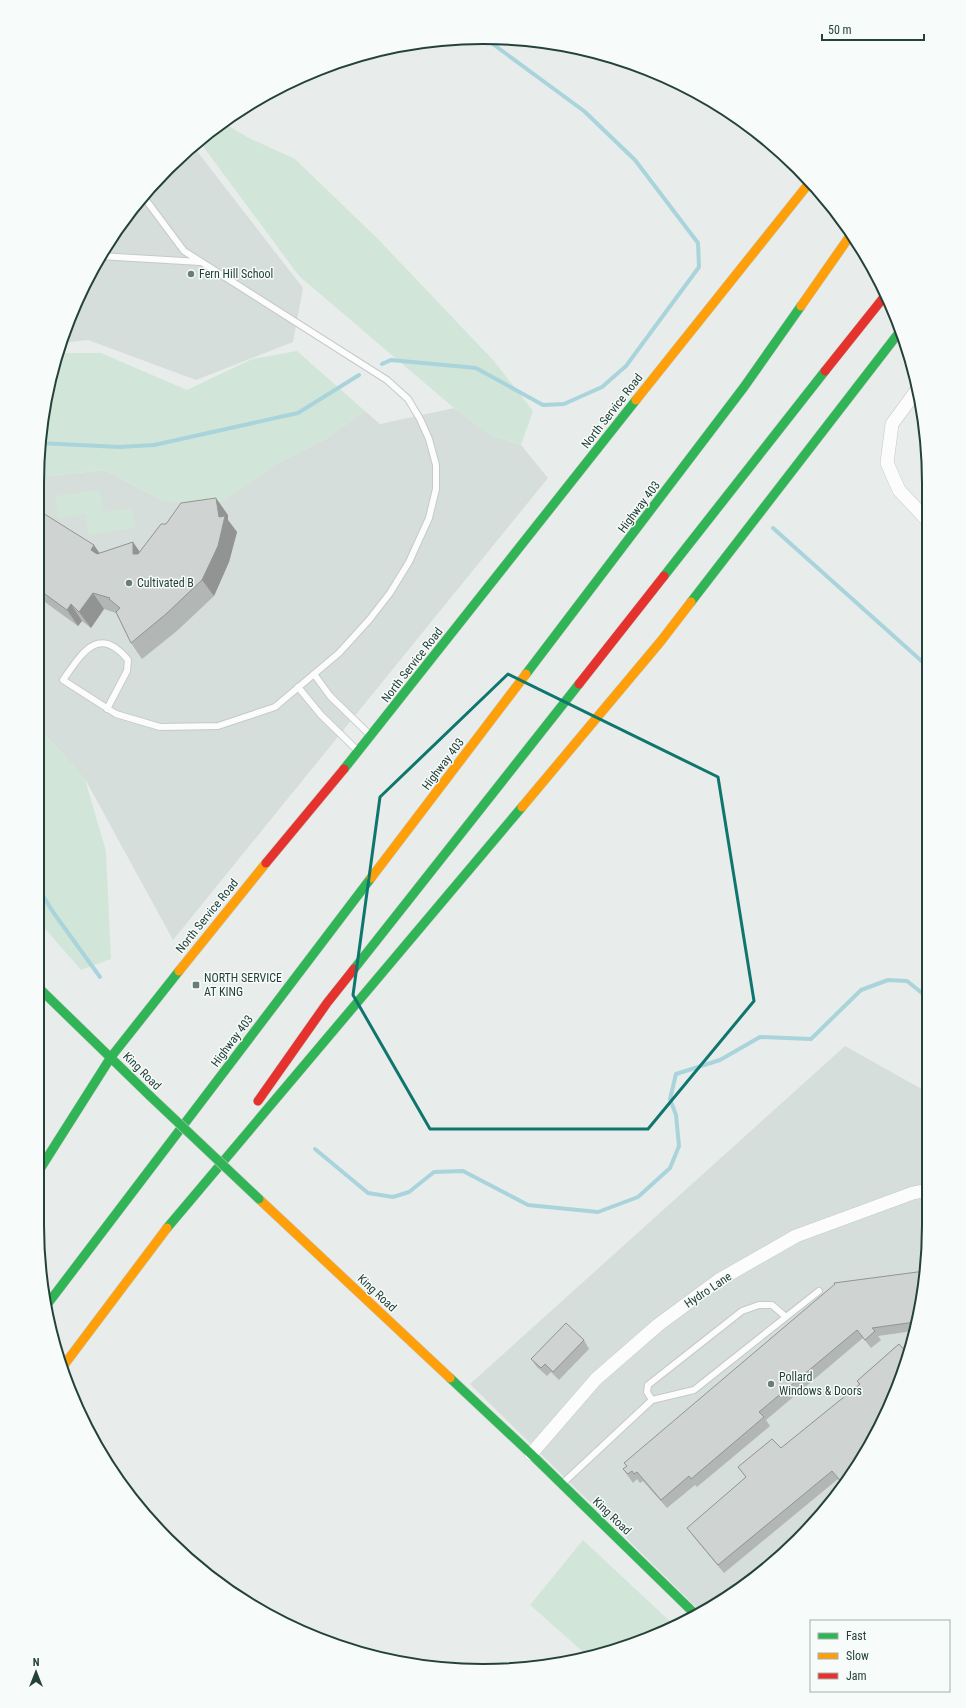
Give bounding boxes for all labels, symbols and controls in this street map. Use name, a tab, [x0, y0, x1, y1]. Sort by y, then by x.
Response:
scale bar	[822, 16, 924, 42]
text: 50 m	[828, 23, 852, 37]
place label: Fern Hill School	[199, 267, 273, 281]
marker: Fern Hill School	[186, 269, 196, 279]
street label: North Service Road	[578, 371, 646, 451]
street label: Highway 403	[615, 478, 663, 536]
place label: Cultivated B	[137, 576, 194, 590]
marker: Cultivated B	[124, 578, 134, 588]
street label: North Service Road	[378, 625, 446, 705]
street label: Highway 403	[419, 735, 467, 793]
street label: North Service Road	[173, 876, 241, 956]
place label: NORTH SERVICE AT KING	[204, 971, 282, 999]
marker: NORTH SERVICE AT KING	[191, 980, 201, 990]
street label: Highway 403	[208, 1012, 256, 1070]
street label: King Road	[120, 1049, 164, 1093]
street label: Hydro Lane	[682, 1269, 734, 1311]
street label: King Road	[355, 1272, 399, 1314]
place label: Pollard Windows & Doors	[779, 1370, 862, 1398]
marker: Pollard Windows & Doors	[766, 1379, 776, 1389]
street label: King Road	[590, 1494, 634, 1538]
legend	[810, 1620, 950, 1692]
text: Fast	[846, 1629, 867, 1643]
text: Slow	[846, 1649, 869, 1663]
north arrow	[16, 1652, 56, 1692]
text: N	[33, 1656, 40, 1669]
text: Jam	[846, 1669, 867, 1683]

